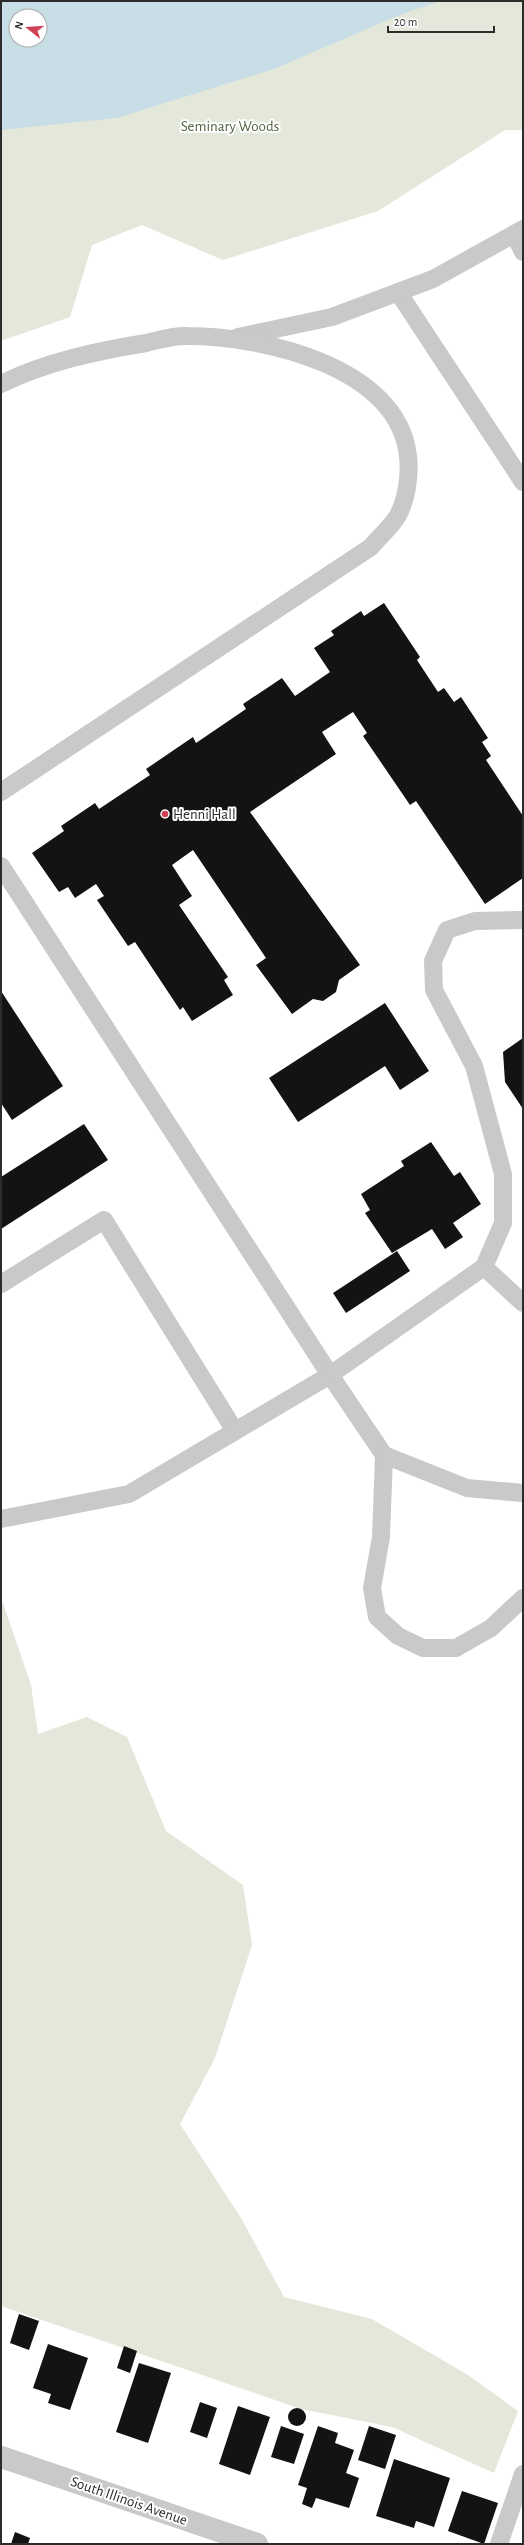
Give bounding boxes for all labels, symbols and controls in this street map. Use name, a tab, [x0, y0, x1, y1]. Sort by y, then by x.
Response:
north arrow	[8, 8, 48, 48]
scale bar	[388, 8, 494, 34]
text: 20 m	[394, 16, 417, 28]
text: N	[13, 20, 25, 30]
park label: Seminary Woods	[181, 119, 279, 134]
place label: Henni Hall	[173, 807, 236, 822]
marker: Henni Hall	[160, 809, 170, 819]
street label: South Illinois Avenue	[69, 2474, 189, 2528]

